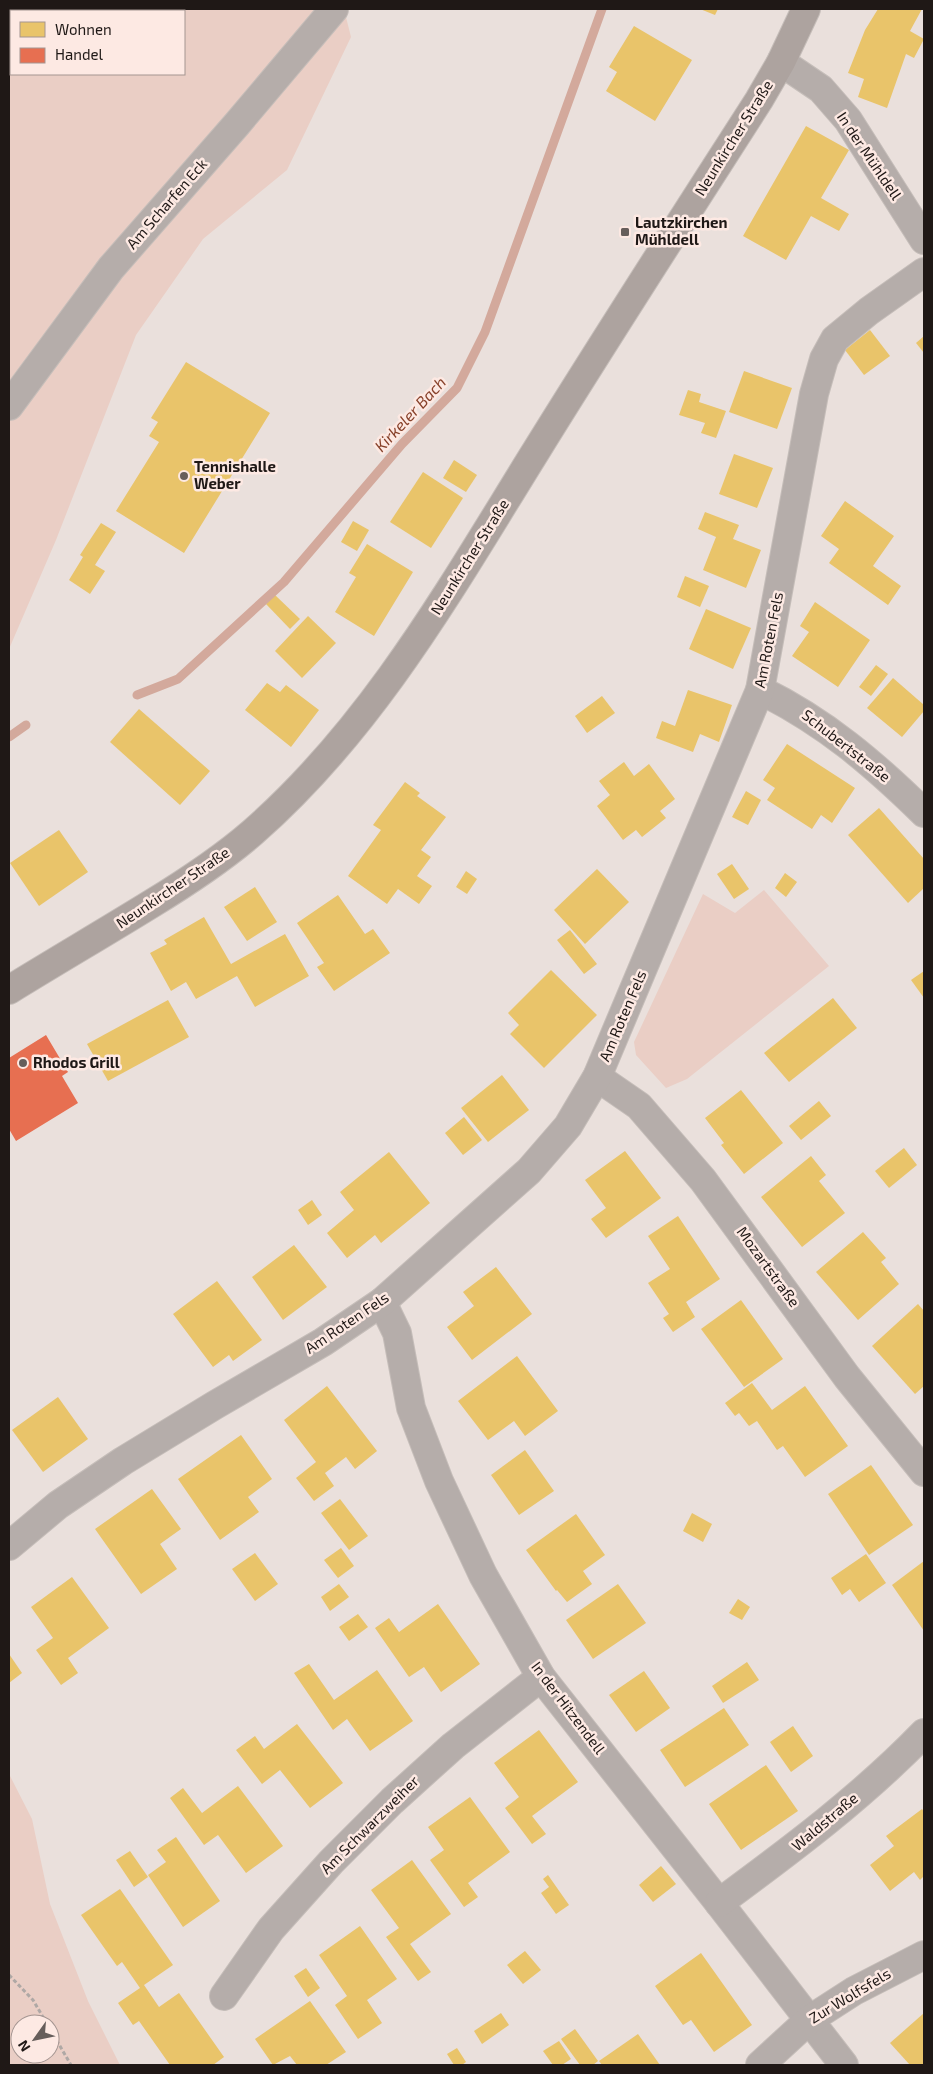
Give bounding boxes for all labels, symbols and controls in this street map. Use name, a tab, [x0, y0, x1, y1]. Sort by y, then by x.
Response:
legend	[10, 10, 185, 75]
text: Wohnen	[55, 20, 112, 38]
text: Handel	[55, 45, 104, 63]
street label: Neunkircher Straße	[690, 76, 776, 199]
street label: In der Mühldell	[834, 108, 906, 203]
street label: Am Scharfen Eck	[122, 154, 211, 252]
place label: Lautzkirchen Mühldell	[635, 213, 727, 248]
marker: Lautzkirchen Mühldell	[619, 226, 631, 238]
water label: Kirkeler Bach	[370, 372, 449, 455]
place label: Tennishalle Weber	[194, 457, 276, 492]
marker: Tennishalle Weber	[178, 470, 190, 482]
street label: Neunkircher Straße	[426, 495, 512, 618]
street label: Am Roten Fels	[750, 590, 786, 689]
street label: Schubertstraße	[799, 705, 894, 785]
street label: Neunkircher Straße	[112, 843, 232, 932]
street label: Am Roten Fels	[595, 967, 649, 1064]
place label: Rhodos Grill	[33, 1053, 120, 1071]
marker: Rhodos Grill	[17, 1057, 29, 1069]
street label: Mozartstraße	[734, 1223, 804, 1310]
street label: Am Roten Fels	[301, 1287, 392, 1357]
street label: In der Hitzendell	[528, 1658, 610, 1758]
street label: Am Schwarzweiher	[316, 1771, 422, 1877]
street label: Waldstraße	[788, 1788, 861, 1854]
street label: Zur Wolfsfels	[806, 1964, 893, 2026]
north arrow	[10, 2014, 60, 2064]
text: N	[14, 2037, 34, 2055]

